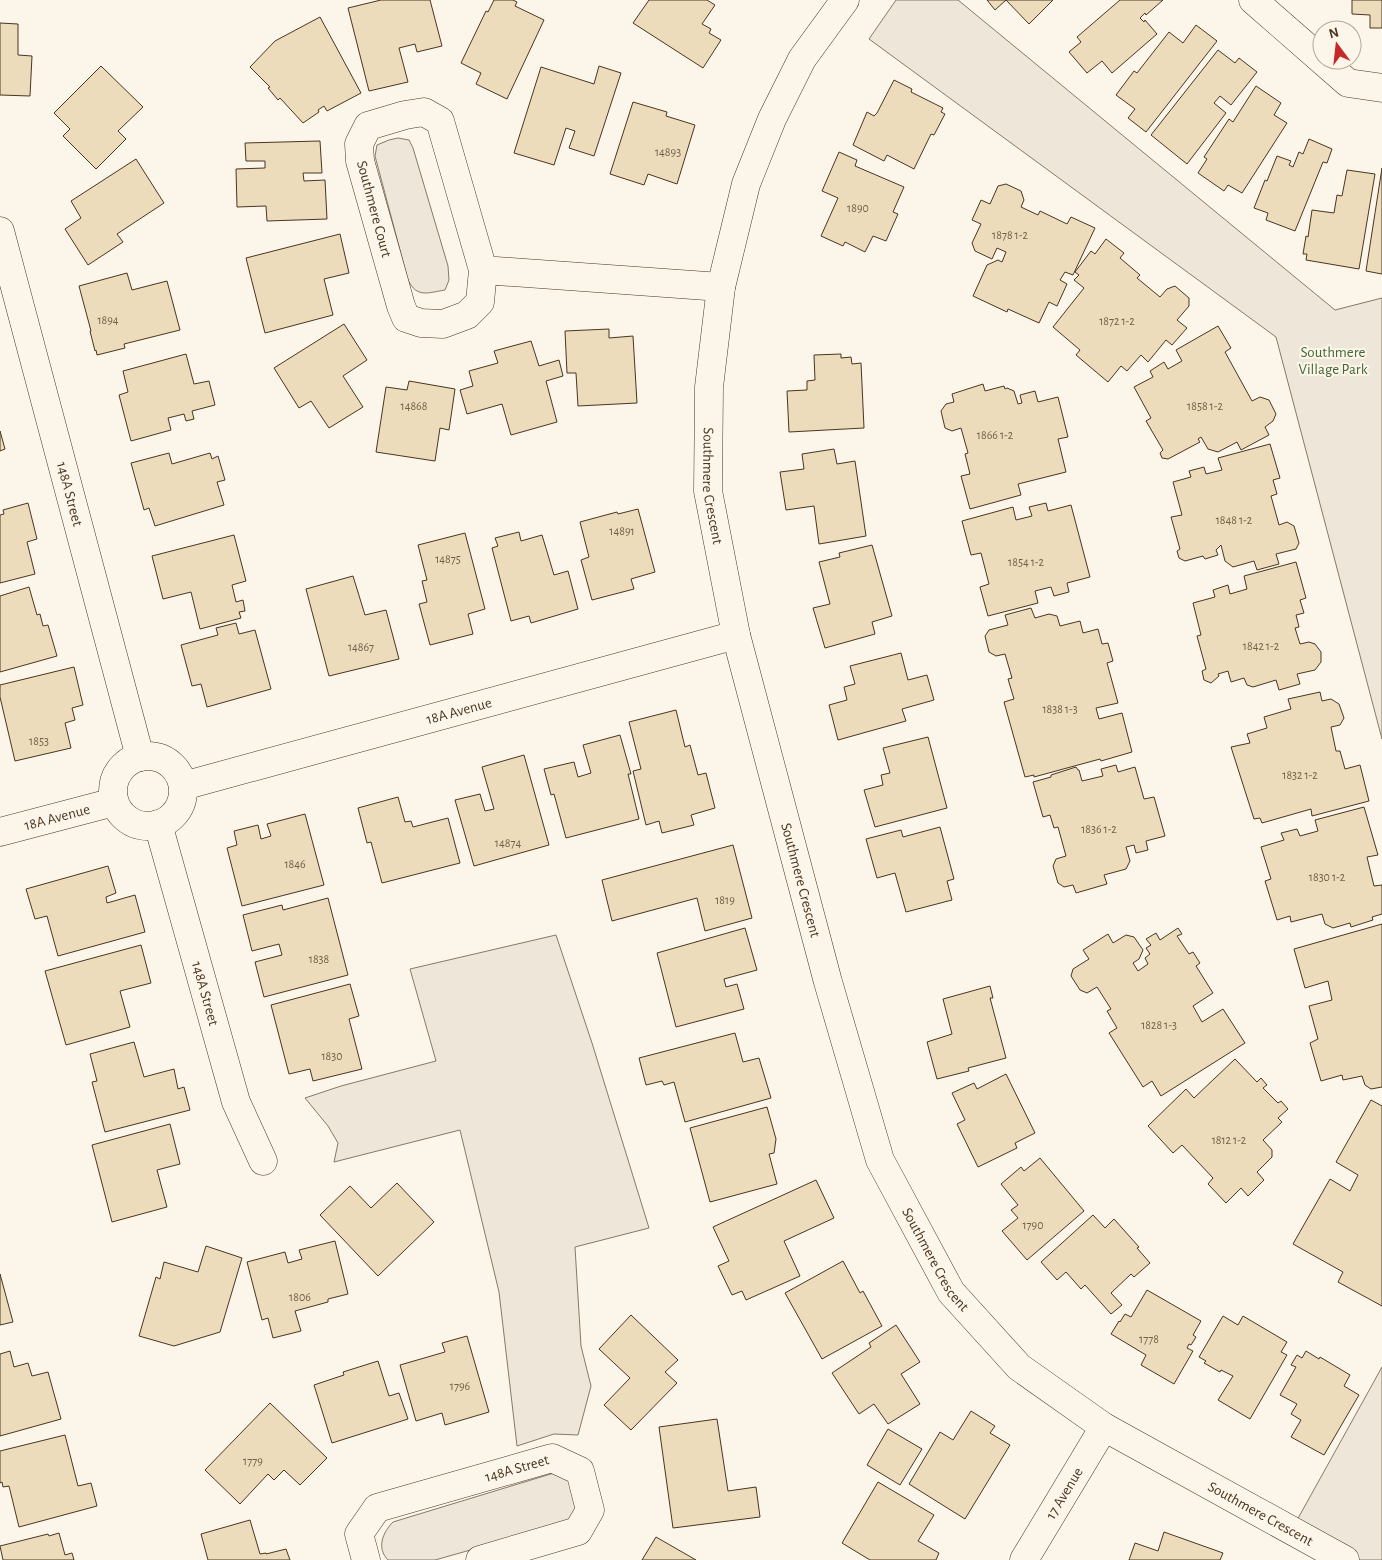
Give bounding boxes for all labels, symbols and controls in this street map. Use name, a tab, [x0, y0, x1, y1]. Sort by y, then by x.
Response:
north arrow	[1312, 20, 1362, 70]
text: N	[1327, 25, 1340, 41]
house number: 14893	[655, 146, 681, 158]
street label: Southmere Court	[354, 159, 394, 259]
house number: 1890	[847, 202, 869, 214]
house number: 1878 1-2	[992, 229, 1028, 241]
house number: 1894	[97, 314, 119, 326]
house number: 1872 1-2	[1099, 315, 1135, 327]
park label: Southmere Village Park	[1298, 345, 1368, 377]
house number: 14868	[401, 400, 428, 412]
house number: 1858 1-2	[1187, 400, 1223, 412]
street label: Southmere Crescent	[700, 427, 726, 546]
house number: 1866 1-2	[977, 429, 1014, 441]
street label: 148A Street	[54, 460, 86, 528]
house number: 1848 1-2	[1216, 514, 1253, 526]
house number: 14891	[609, 525, 635, 537]
house number: 14875	[435, 553, 461, 565]
house number: 1854 1-2	[1008, 556, 1044, 568]
house number: 1842 1-2	[1243, 640, 1280, 652]
house number: 14867	[348, 641, 374, 653]
street label: 18A Avenue	[425, 695, 493, 727]
house number: 1838 1-3	[1042, 703, 1078, 715]
house number: 1853	[29, 735, 49, 747]
house number: 1832 1-2	[1282, 769, 1318, 781]
street label: 18A Avenue	[23, 801, 92, 833]
street label: Southmere Crescent	[779, 821, 823, 939]
house number: 1836 1-2	[1081, 823, 1117, 835]
house number: 14874	[495, 837, 521, 849]
house number: 1846	[284, 858, 306, 870]
house number: 1830 1-2	[1309, 871, 1346, 883]
house number: 1819	[715, 894, 735, 906]
house number: 1838	[309, 953, 330, 965]
street label: 148A Street	[189, 960, 222, 1027]
house number: 1828 1-3	[1141, 1019, 1177, 1031]
house number: 1830	[321, 1050, 343, 1062]
house number: 1812 1-2	[1212, 1134, 1247, 1146]
street label: Southmere Crescent	[900, 1205, 972, 1314]
house number: 1790	[1022, 1219, 1044, 1231]
house number: 1806	[289, 1291, 311, 1303]
house number: 1778	[1139, 1333, 1159, 1345]
house number: 1796	[450, 1380, 471, 1392]
street label: 148A Street	[483, 1452, 551, 1484]
house number: 1779	[243, 1455, 263, 1467]
street label: 17 Avenue	[1043, 1465, 1086, 1522]
street label: Southmere Crescent	[1206, 1478, 1316, 1549]

